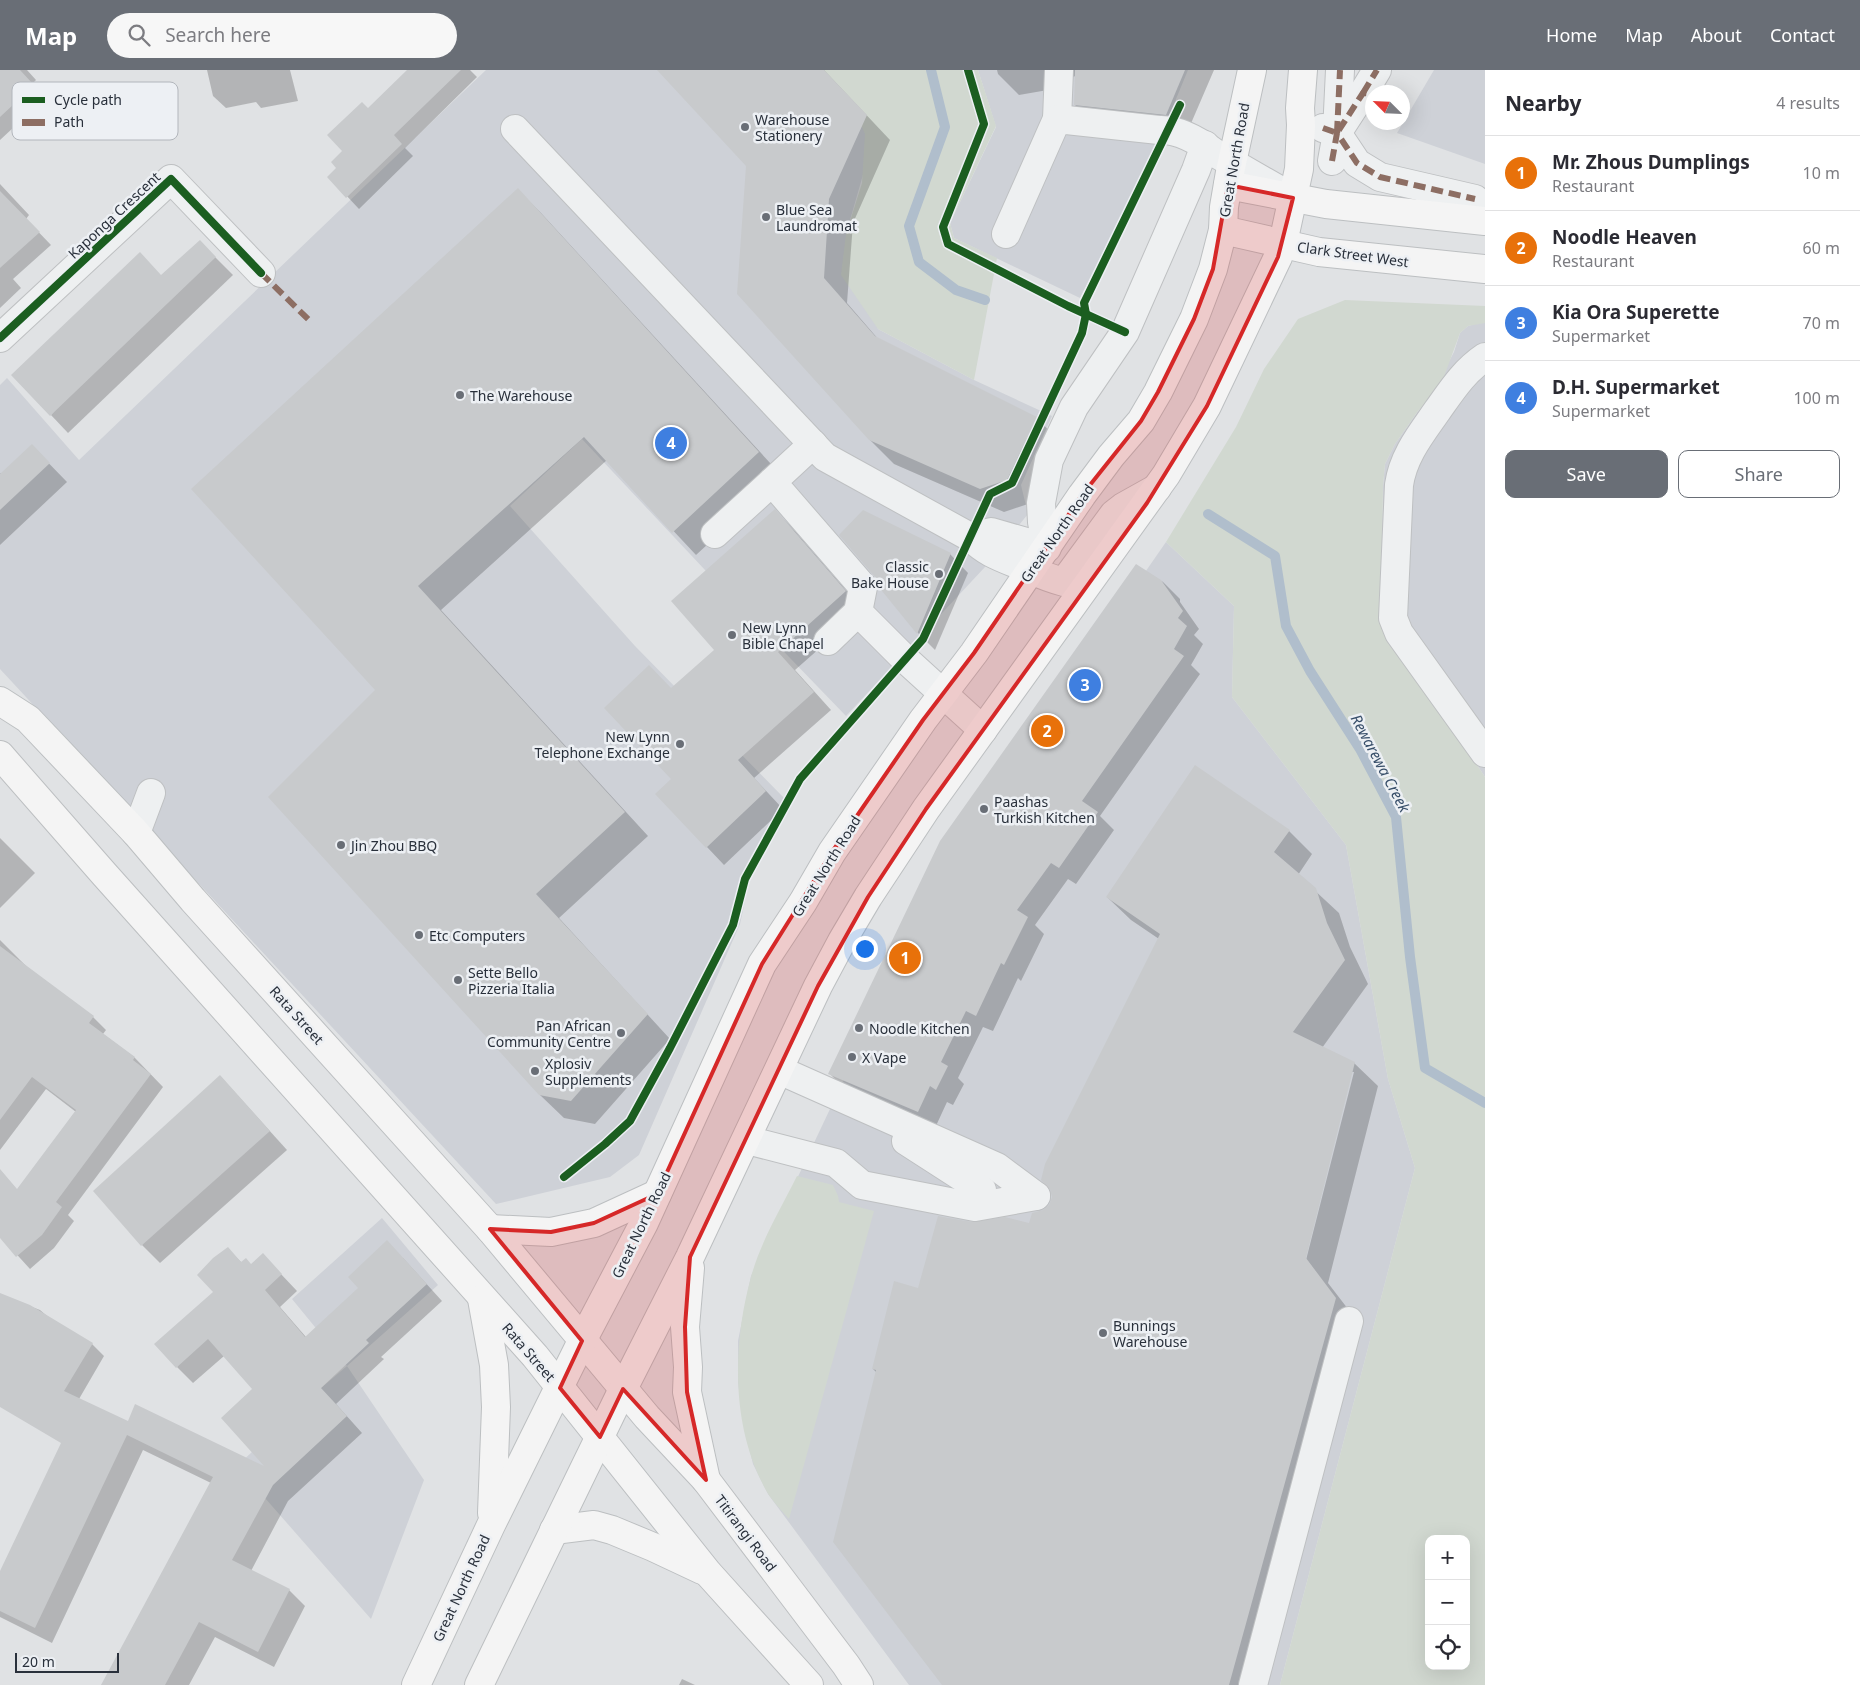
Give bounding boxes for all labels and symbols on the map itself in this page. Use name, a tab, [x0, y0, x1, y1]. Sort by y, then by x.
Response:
legend	[12, 82, 178, 140]
north arrow	[1365, 85, 1410, 130]
text: Cycle path	[54, 90, 122, 109]
street label: Great North Road	[1215, 101, 1253, 219]
place label: Warehouse Stationery	[755, 110, 829, 145]
text: Path	[54, 112, 84, 131]
marker: Warehouse Stationery	[739, 121, 751, 133]
street label: Kaponga Crescent	[64, 167, 164, 263]
place label: Blue Sea Laundromat	[776, 200, 857, 235]
marker: Blue Sea Laundromat	[760, 211, 772, 223]
street label: Clark Street West	[1296, 237, 1410, 271]
place label: The Warehouse	[470, 386, 572, 405]
marker: The Warehouse	[454, 389, 466, 401]
pin: 4	[655, 424, 687, 462]
street label: Great North Road	[1016, 480, 1098, 586]
place label: Classic Bake House	[851, 557, 929, 592]
marker: Classic Bake House	[933, 568, 945, 580]
place label: New Lynn Bible Chapel	[742, 618, 824, 653]
marker: New Lynn Bible Chapel	[726, 629, 738, 641]
pin: 3	[1069, 666, 1101, 704]
water label: Rewarewa Creek	[1347, 711, 1415, 816]
pin: 2	[1031, 712, 1063, 750]
place label: New Lynn Telephone Exchange	[535, 727, 670, 762]
marker: New Lynn Telephone Exchange	[674, 738, 686, 750]
place label: Paashas Turkish Kitchen	[994, 792, 1095, 827]
marker: Paashas Turkish Kitchen	[978, 803, 990, 815]
street label: Great North Road	[787, 812, 865, 920]
place label: Jin Zhou BBQ	[349, 836, 437, 855]
marker: Jin Zhou BBQ	[335, 839, 347, 851]
place label: Etc Computers	[429, 926, 526, 945]
marker: Etc Computers	[413, 929, 425, 941]
your location	[852, 936, 878, 962]
pin: 1	[889, 939, 921, 977]
place label: Sette Bello Pizzeria Italia	[468, 963, 555, 998]
marker: Sette Bello Pizzeria Italia	[452, 974, 464, 986]
street label: Rata Street	[266, 982, 328, 1048]
place label: Pan African Community Centre	[487, 1016, 611, 1051]
place label: Noodle Kitchen	[869, 1019, 970, 1038]
marker: Noodle Kitchen	[853, 1022, 865, 1034]
marker: Pan African Community Centre	[615, 1027, 627, 1039]
place label: X Vape	[862, 1048, 906, 1067]
marker: X Vape	[846, 1051, 858, 1063]
place label: Xplosiv Supplements	[545, 1054, 632, 1089]
marker: Xplosiv Supplements	[529, 1065, 541, 1077]
street label: Great North Road	[607, 1169, 675, 1281]
place label: Bunnings Warehouse	[1113, 1316, 1187, 1351]
street label: Rata Street	[498, 1319, 560, 1385]
marker: Bunnings Warehouse	[1097, 1327, 1109, 1339]
street label: Titirangi Road	[711, 1491, 781, 1575]
street label: Great North Road	[428, 1531, 494, 1645]
scale bar	[15, 1650, 119, 1673]

